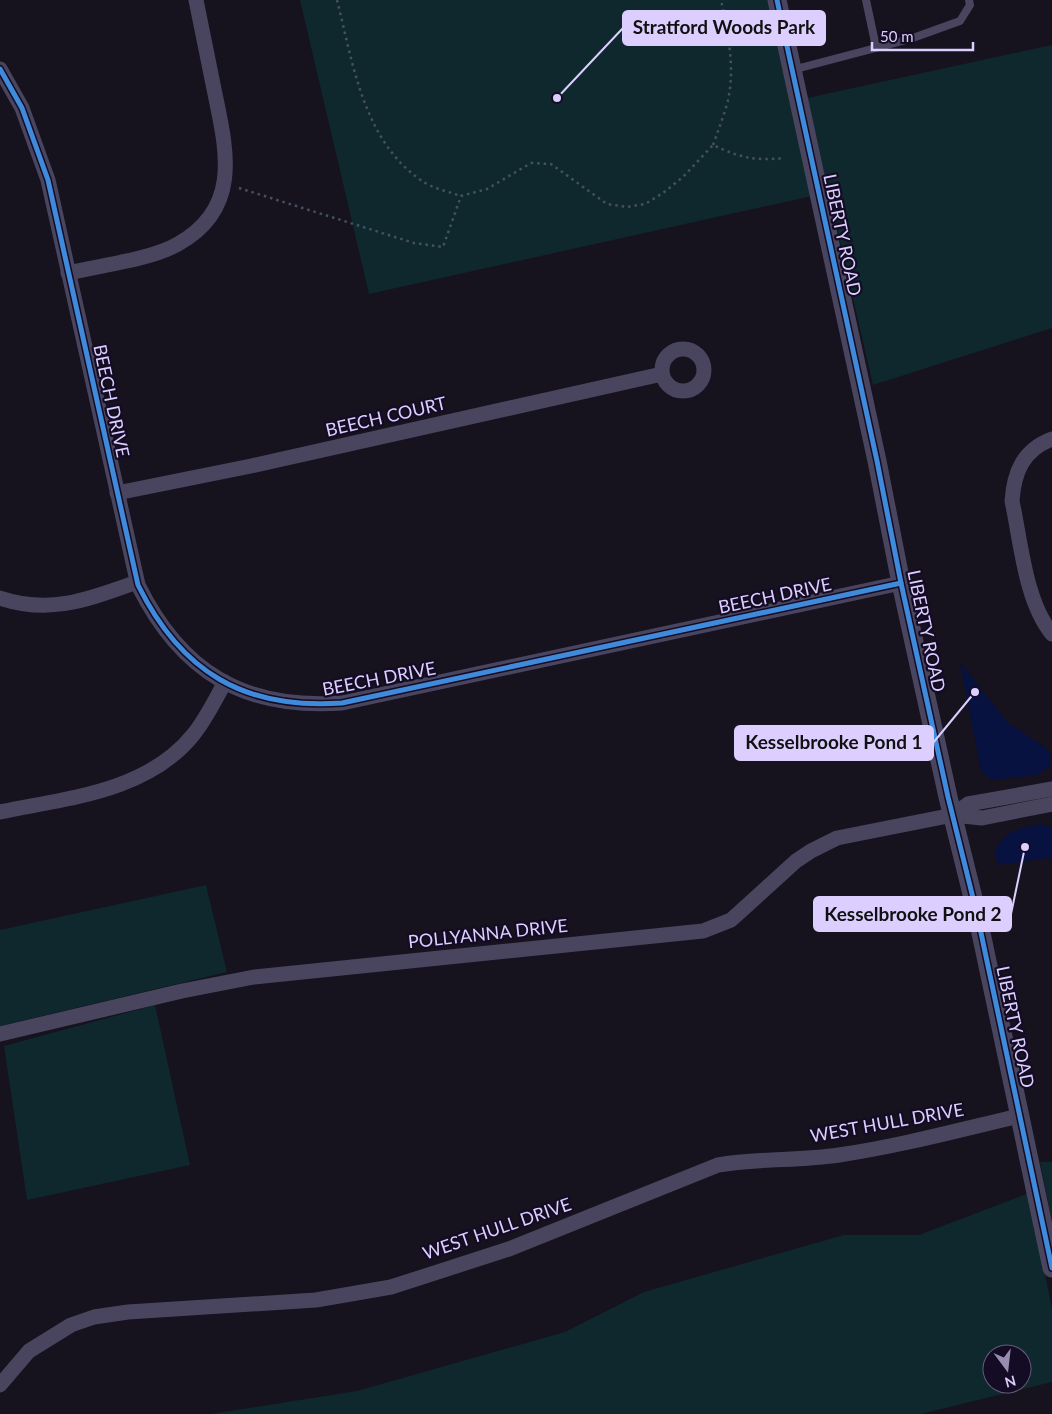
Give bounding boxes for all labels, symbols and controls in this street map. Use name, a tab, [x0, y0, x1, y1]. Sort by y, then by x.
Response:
callout: Stratford Woods Park	[623, 11, 825, 45]
text: Stratford Woods Park	[633, 15, 816, 38]
scale bar	[872, 20, 973, 52]
text: 50 m	[880, 27, 914, 45]
street label: LIBERTY ROAD	[819, 172, 867, 298]
street label: BEECH DRIVE	[89, 342, 135, 459]
street label: BEECH COURT	[323, 391, 449, 441]
street label: LIBERTY ROAD	[903, 568, 951, 694]
street label: BEECH DRIVE	[716, 572, 833, 618]
street label: BEECH DRIVE	[320, 656, 437, 700]
callout: Kesselbrooke Pond 1	[735, 726, 933, 760]
text: Kesselbrooke Pond 1	[745, 730, 923, 753]
callout: Kesselbrooke Pond 2	[814, 897, 1011, 931]
text: Kesselbrooke Pond 2	[824, 902, 1002, 925]
street label: POLLYANNA DRIVE	[407, 914, 569, 952]
street label: LIBERTY ROAD	[992, 964, 1040, 1090]
street label: WEST HULL DRIVE	[808, 1098, 965, 1146]
street label: WEST HULL DRIVE	[420, 1192, 574, 1264]
north arrow	[982, 1344, 1032, 1394]
text: N	[1003, 1372, 1018, 1392]

